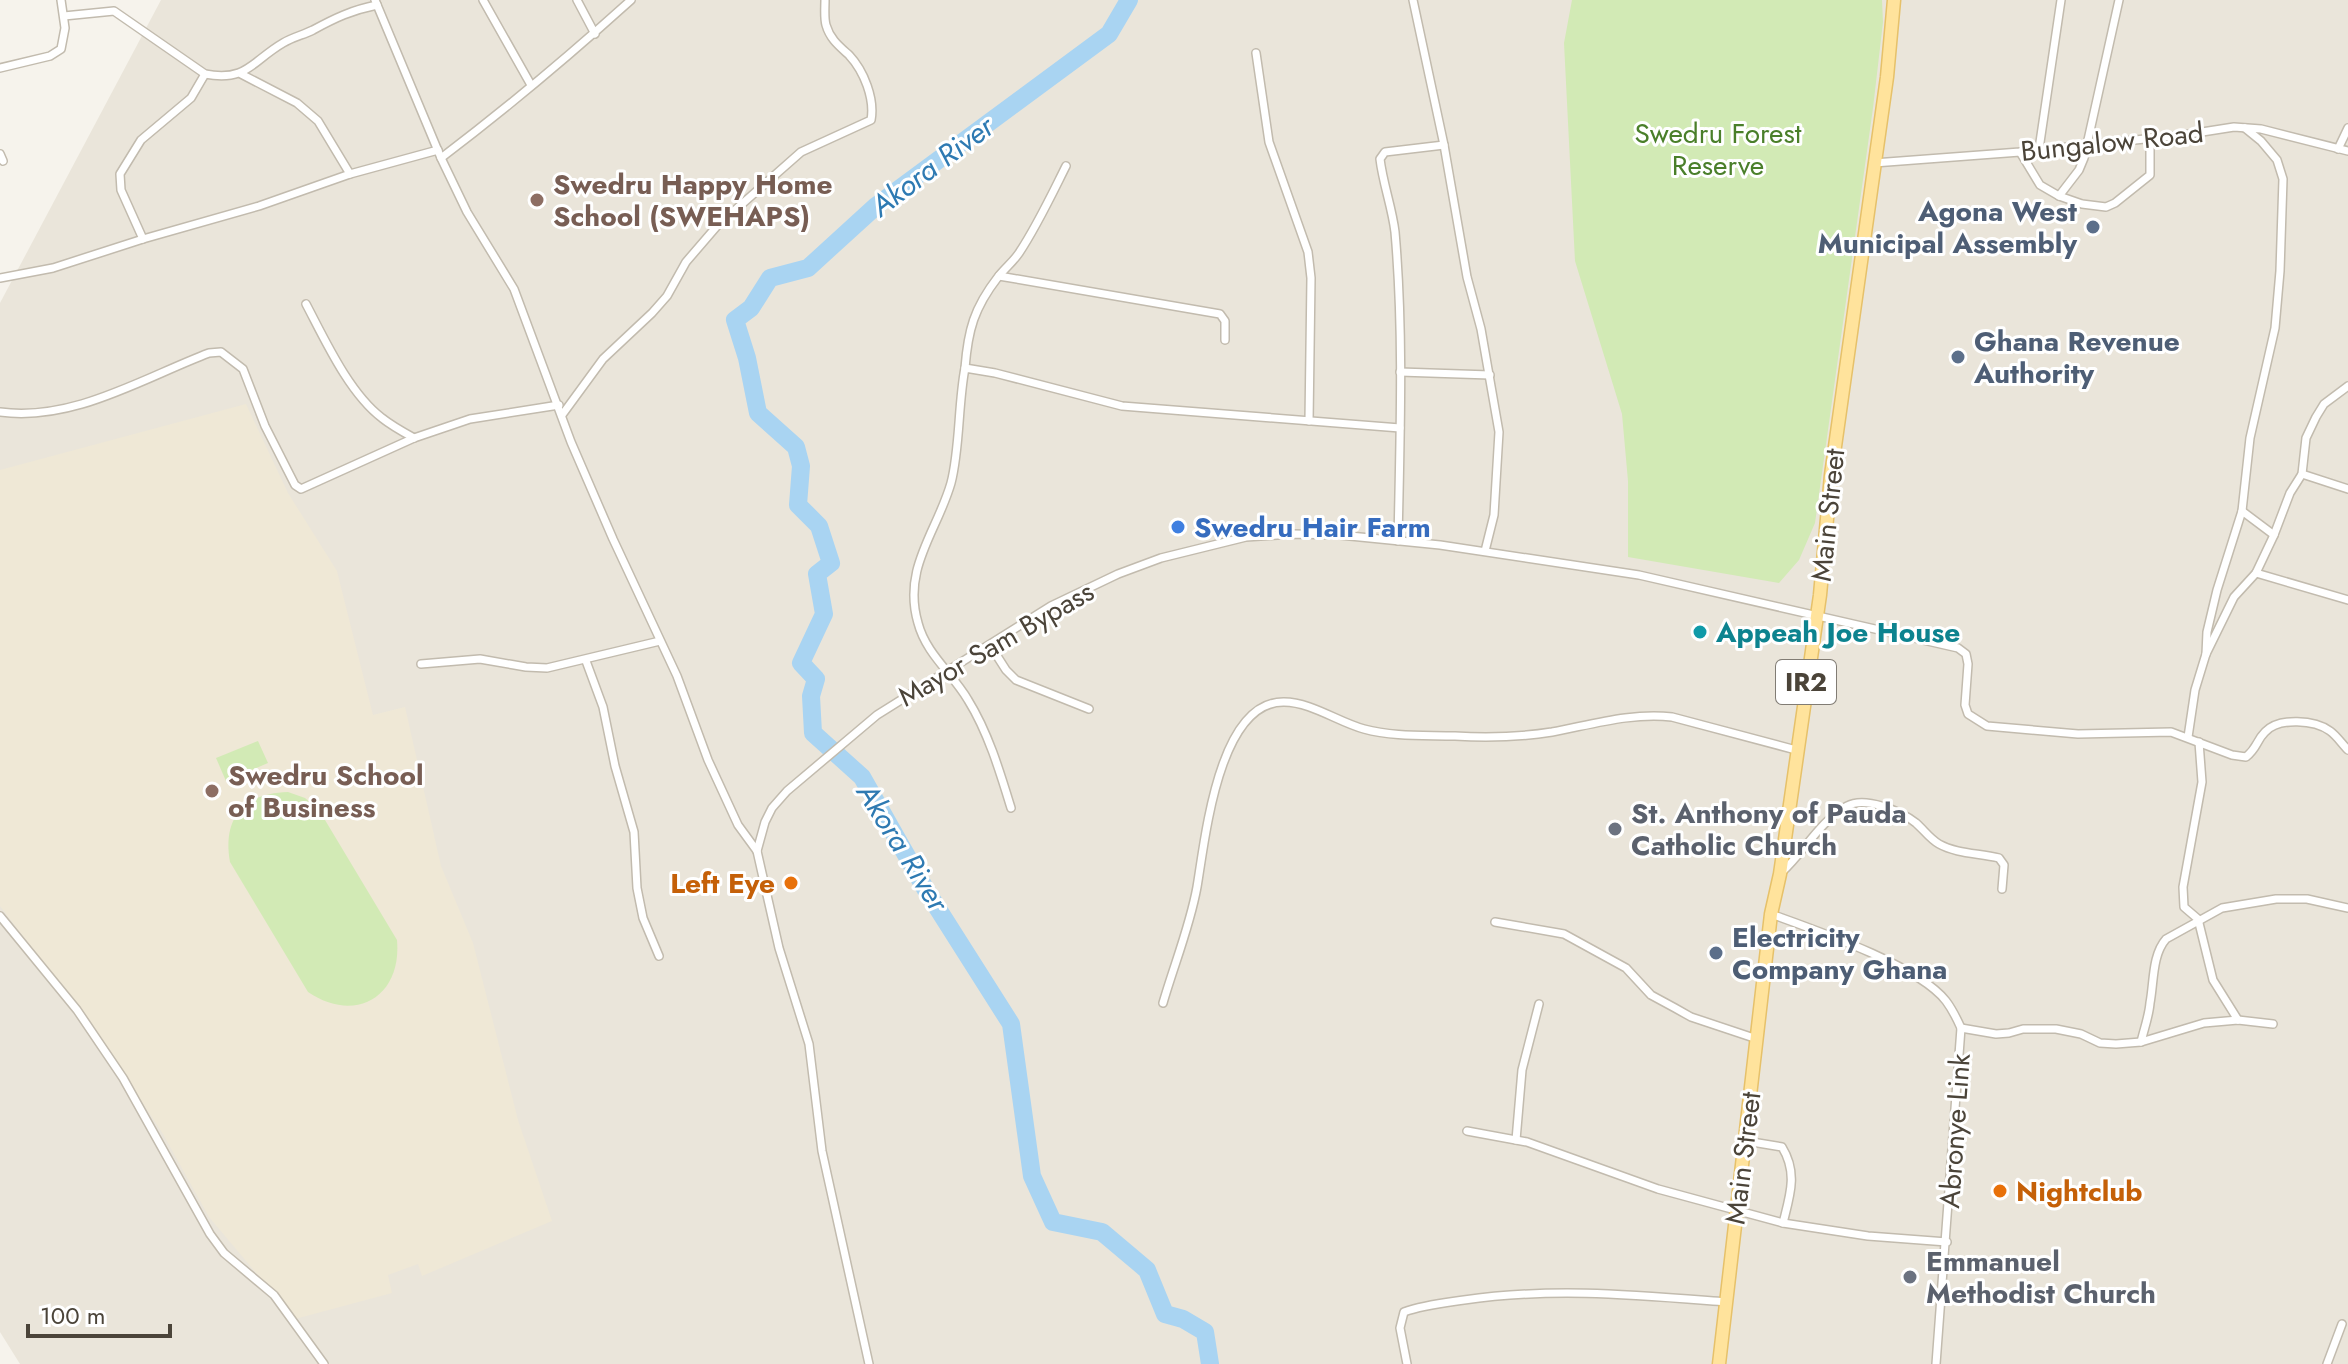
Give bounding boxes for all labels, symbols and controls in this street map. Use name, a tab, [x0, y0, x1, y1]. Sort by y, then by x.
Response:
water label: Akora River	[861, 104, 1004, 227]
street label: Bungalow Road	[2019, 112, 2205, 172]
park label: Swedru Forest Reserve	[1634, 113, 1802, 186]
place label: Swedru Happy Home School (SWEHAPS)	[553, 164, 832, 237]
marker: Swedru Happy Home School (SWEHAPS)	[528, 191, 546, 209]
place label: Agona West Municipal Assembly	[1818, 191, 2077, 264]
marker: Agona West Municipal Assembly	[2084, 218, 2102, 236]
place label: Ghana Revenue Authority	[1973, 321, 2180, 394]
marker: Ghana Revenue Authority	[1949, 348, 1967, 366]
street label: Main Street	[1801, 446, 1855, 583]
place label: Swedru Hair Farm	[1194, 507, 1431, 548]
marker: Swedru Hair Farm	[1169, 518, 1187, 536]
street label: Mayor Sam Bypass	[890, 571, 1102, 717]
place label: Appeah Joe House	[1715, 612, 1960, 653]
marker: Appeah Joe House	[1691, 623, 1709, 641]
road number: IR2	[1776, 660, 1836, 704]
place label: Swedru School of Business	[228, 755, 424, 828]
water label: Akora River	[846, 774, 961, 921]
marker: Swedru School of Business	[203, 782, 221, 800]
place label: St. Anthony of Pauda Catholic Church	[1631, 793, 1907, 866]
marker: St. Anthony of Pauda Catholic Church	[1606, 820, 1624, 838]
place label: Left Eye	[670, 863, 775, 904]
marker: Left Eye	[782, 874, 800, 892]
place label: Electricity Company Ghana	[1732, 917, 1947, 990]
marker: Electricity Company Ghana	[1707, 944, 1725, 962]
street label: Abronye Link	[1929, 1052, 1981, 1210]
street label: Main Street	[1715, 1089, 1772, 1227]
place label: Nightclub	[2016, 1171, 2143, 1212]
marker: Nightclub	[1991, 1182, 2009, 1200]
place label: Emmanuel Methodist Church	[1926, 1241, 2156, 1314]
marker: Emmanuel Methodist Church	[1901, 1268, 1919, 1286]
scale bar	[28, 1288, 170, 1338]
text: 100 m	[40, 1298, 106, 1333]

